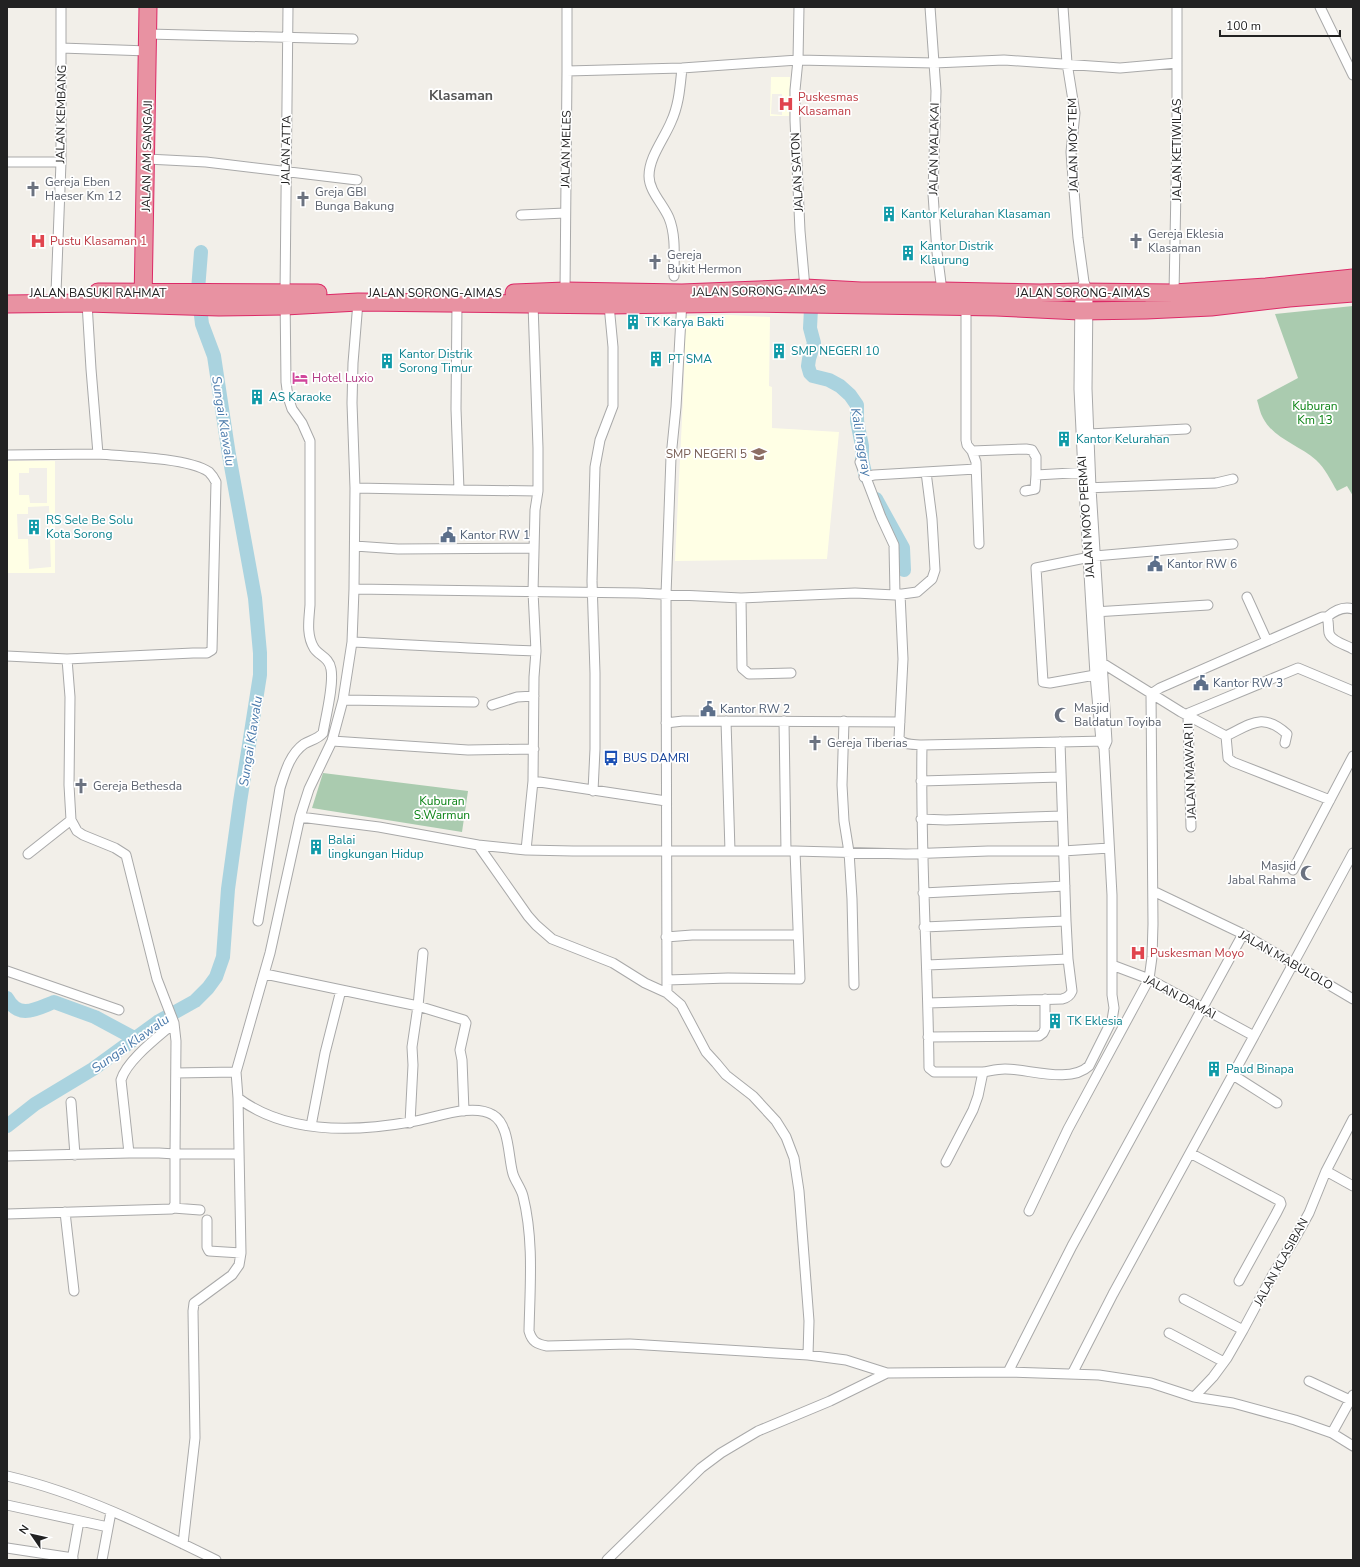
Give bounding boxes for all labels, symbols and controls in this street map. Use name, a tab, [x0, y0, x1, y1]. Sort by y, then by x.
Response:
scale bar	[1220, 12, 1340, 38]
text: 100 m	[1226, 18, 1261, 34]
street label: JALAN KEMBANG	[52, 64, 70, 165]
district label: Klasaman	[429, 86, 493, 105]
place label: Puskesmas Klasaman	[798, 89, 859, 119]
hospital icon: Puskesmas Klasaman	[777, 95, 795, 113]
street label: JALAN MOY-TEM	[1064, 98, 1082, 193]
street label: JALAN KETIWILAS	[1169, 99, 1185, 202]
street label: JALAN AM SANGAJI	[138, 100, 156, 213]
street label: JALAN MALAKAI	[925, 103, 943, 196]
street label: JALAN MELES	[557, 110, 575, 189]
street label: JALAN ATTA	[277, 115, 295, 186]
street label: JALAN SATON	[787, 132, 807, 213]
place label: Gereja Eben Haeser Km 12	[45, 174, 122, 204]
church icon: Gereja Eben Haeser Km 12	[24, 180, 42, 198]
place label: Greja GBI Bunga Bakung	[315, 184, 394, 214]
church icon: Greja GBI Bunga Bakung	[294, 190, 312, 208]
building icon: Kantor Kelurahan Klasaman	[880, 205, 898, 223]
place label: Kantor Kelurahan Klasaman	[901, 206, 1051, 222]
place label: Gereja Eklesia Klasaman	[1148, 226, 1224, 256]
hospital icon: Pustu Klasaman 1	[29, 232, 47, 250]
church icon: Gereja Eklesia Klasaman	[1127, 232, 1145, 250]
place label: Pustu Klasaman 1	[50, 233, 147, 249]
place label: Kantor Distrik Klaurung	[920, 238, 995, 268]
building icon: Kantor Distrik Klaurung	[899, 244, 917, 262]
place label: Gereja Bukit Hermon	[667, 247, 742, 277]
church icon: Gereja Bukit Hermon	[646, 253, 664, 271]
street label: JALAN SORONG-AIMAS	[691, 282, 826, 300]
street label: JALAN BASUKI RAHMAT	[28, 285, 167, 301]
street label: JALAN SORONG-AIMAS	[367, 285, 502, 301]
street label: JALAN SORONG-AIMAS	[1015, 285, 1150, 301]
building icon: TK Karya Bakti	[624, 313, 642, 331]
place label: TK Karya Bakti	[645, 314, 724, 330]
building icon: SMP NEGERI 10	[770, 342, 788, 360]
place label: SMP NEGERI 10	[791, 343, 879, 359]
place label: Kantor Distrik Sorong Timur	[399, 346, 474, 376]
building icon: PT SMA	[647, 350, 665, 368]
place label: PT SMA	[668, 351, 712, 367]
building icon: Kantor Distrik Sorong Timur	[378, 352, 396, 370]
hotel icon: Hotel Luxio	[291, 369, 309, 387]
place label: Hotel Luxio	[312, 370, 374, 386]
water label: Sungai Klawalu	[207, 375, 239, 468]
building icon: AS Karaoke	[248, 388, 266, 406]
place label: AS Karaoke	[269, 389, 332, 405]
park label: Kuburan Km 13	[1292, 398, 1338, 428]
water label: Kali Inggray	[846, 406, 876, 479]
building icon: Kantor Kelurahan	[1055, 430, 1073, 448]
place label: Kantor Kelurahan	[1076, 431, 1170, 447]
school or university icon: SMP NEGERI 5	[750, 445, 768, 463]
place label: SMP NEGERI 5	[666, 446, 747, 462]
street label: JALAN MOYO PERMAI	[1074, 456, 1098, 579]
place label: RS Sele Be Solu Kota Sorong	[46, 512, 133, 542]
building icon: RS Sele Be Solu Kota Sorong	[25, 518, 43, 536]
public building icon: Kantor RW 1	[439, 526, 457, 544]
place label: Kantor RW 1	[460, 527, 530, 543]
public building icon: Kantor RW 6	[1146, 555, 1164, 573]
place label: Kantor RW 6	[1167, 556, 1237, 572]
public building icon: Kantor RW 3	[1192, 674, 1210, 692]
place label: Kantor RW 3	[1213, 675, 1283, 691]
water label: Sungai Klawalu	[235, 695, 267, 788]
public building icon: Kantor RW 2	[699, 700, 717, 718]
place label: Masjid Baldatun Toyiba	[1074, 700, 1161, 730]
place label: Kantor RW 2	[720, 701, 790, 717]
mosque icon: Masjid Baldatun Toyiba	[1053, 706, 1071, 724]
street label: JALAN MAWAR II	[1180, 722, 1200, 821]
church icon: Gereja Tiberias	[806, 734, 824, 752]
place label: Gereja Tiberias	[827, 735, 908, 751]
bus stop icon: BUS DAMRI	[602, 749, 620, 767]
place label: BUS DAMRI	[623, 750, 689, 766]
church icon: Gereja Bethesda	[72, 777, 90, 795]
place label: Gereja Bethesda	[93, 778, 182, 794]
park label: Kuburan S.Warmun	[414, 793, 470, 823]
place label: Balai lingkungan Hidup	[328, 832, 424, 862]
building icon: Balai lingkungan Hidup	[307, 838, 325, 856]
place label: Masjid Jabal Rahma	[1227, 858, 1296, 888]
mosque icon: Masjid Jabal Rahma	[1299, 864, 1317, 882]
street label: JALAN MABULOLO	[1235, 926, 1336, 993]
hospital icon: Puskesman Moyo	[1129, 944, 1147, 962]
place label: Puskesman Moyo	[1150, 945, 1244, 961]
street label: JALAN DAMAI	[1140, 971, 1219, 1023]
water label: Sungai Klawalu	[88, 1010, 173, 1077]
building icon: TK Eklesia	[1046, 1012, 1064, 1030]
place label: TK Eklesia	[1067, 1013, 1123, 1029]
building icon: Paud Binapa	[1205, 1060, 1223, 1078]
place label: Paud Binapa	[1226, 1061, 1294, 1077]
street label: JALAN KLASIBAN	[1250, 1215, 1312, 1310]
north arrow	[12, 1515, 52, 1555]
text: N	[16, 1522, 33, 1537]

